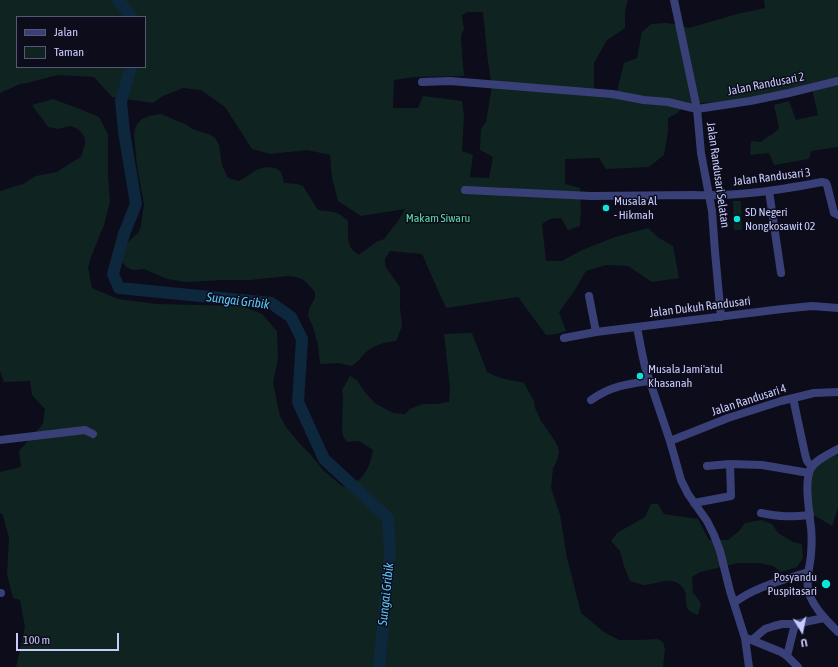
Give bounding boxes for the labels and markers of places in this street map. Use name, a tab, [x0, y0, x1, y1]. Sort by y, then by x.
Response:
place label: Musala Al - Hikmah	[614, 194, 657, 222]
marker: Musala Al - Hikmah	[601, 203, 611, 213]
place label: SD Negeri Nongkosawit 02	[745, 205, 815, 233]
marker: SD Negeri Nongkosawit 02	[732, 214, 742, 224]
place label: Musala Jami'atul Khasanah	[648, 362, 723, 390]
marker: Musala Jami'atul Khasanah	[635, 371, 645, 381]
place label: Posyandu Puspitasari	[767, 570, 817, 598]
marker: Posyandu Puspitasari	[820, 578, 832, 590]

